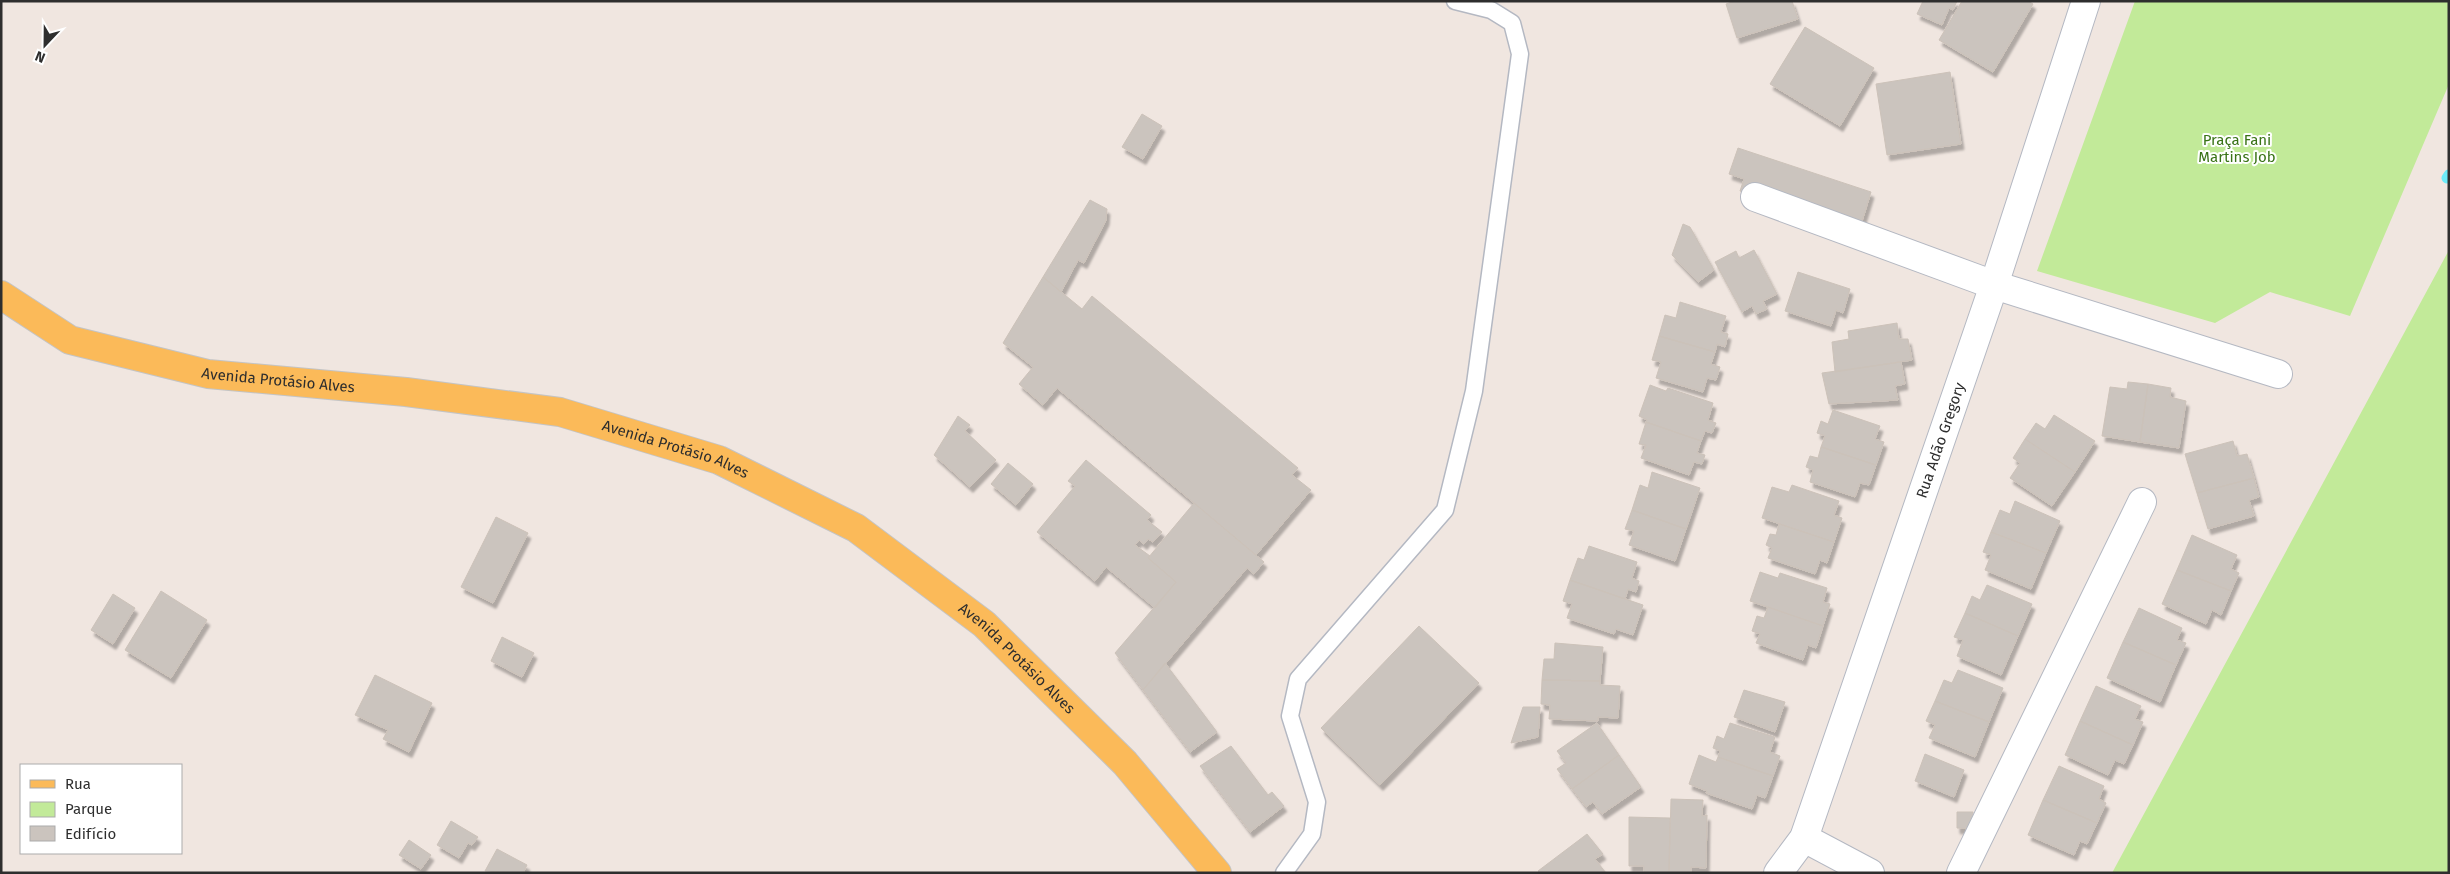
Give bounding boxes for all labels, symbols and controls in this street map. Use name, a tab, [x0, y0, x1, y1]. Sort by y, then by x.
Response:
north arrow	[20, 20, 70, 70]
text: N	[33, 47, 48, 66]
park label: Praça Fani Martins Job	[2198, 131, 2276, 166]
street label: Avenida Protásio Alves	[200, 364, 355, 396]
street label: Rua Adão Gregory	[1912, 380, 1969, 501]
street label: Avenida Protásio Alves	[600, 416, 752, 482]
street label: Avenida Protásio Alves	[955, 599, 1079, 718]
legend	[20, 764, 182, 854]
text: Rua	[65, 775, 91, 793]
text: Parque	[65, 800, 112, 818]
text: Edifício	[65, 825, 116, 843]

